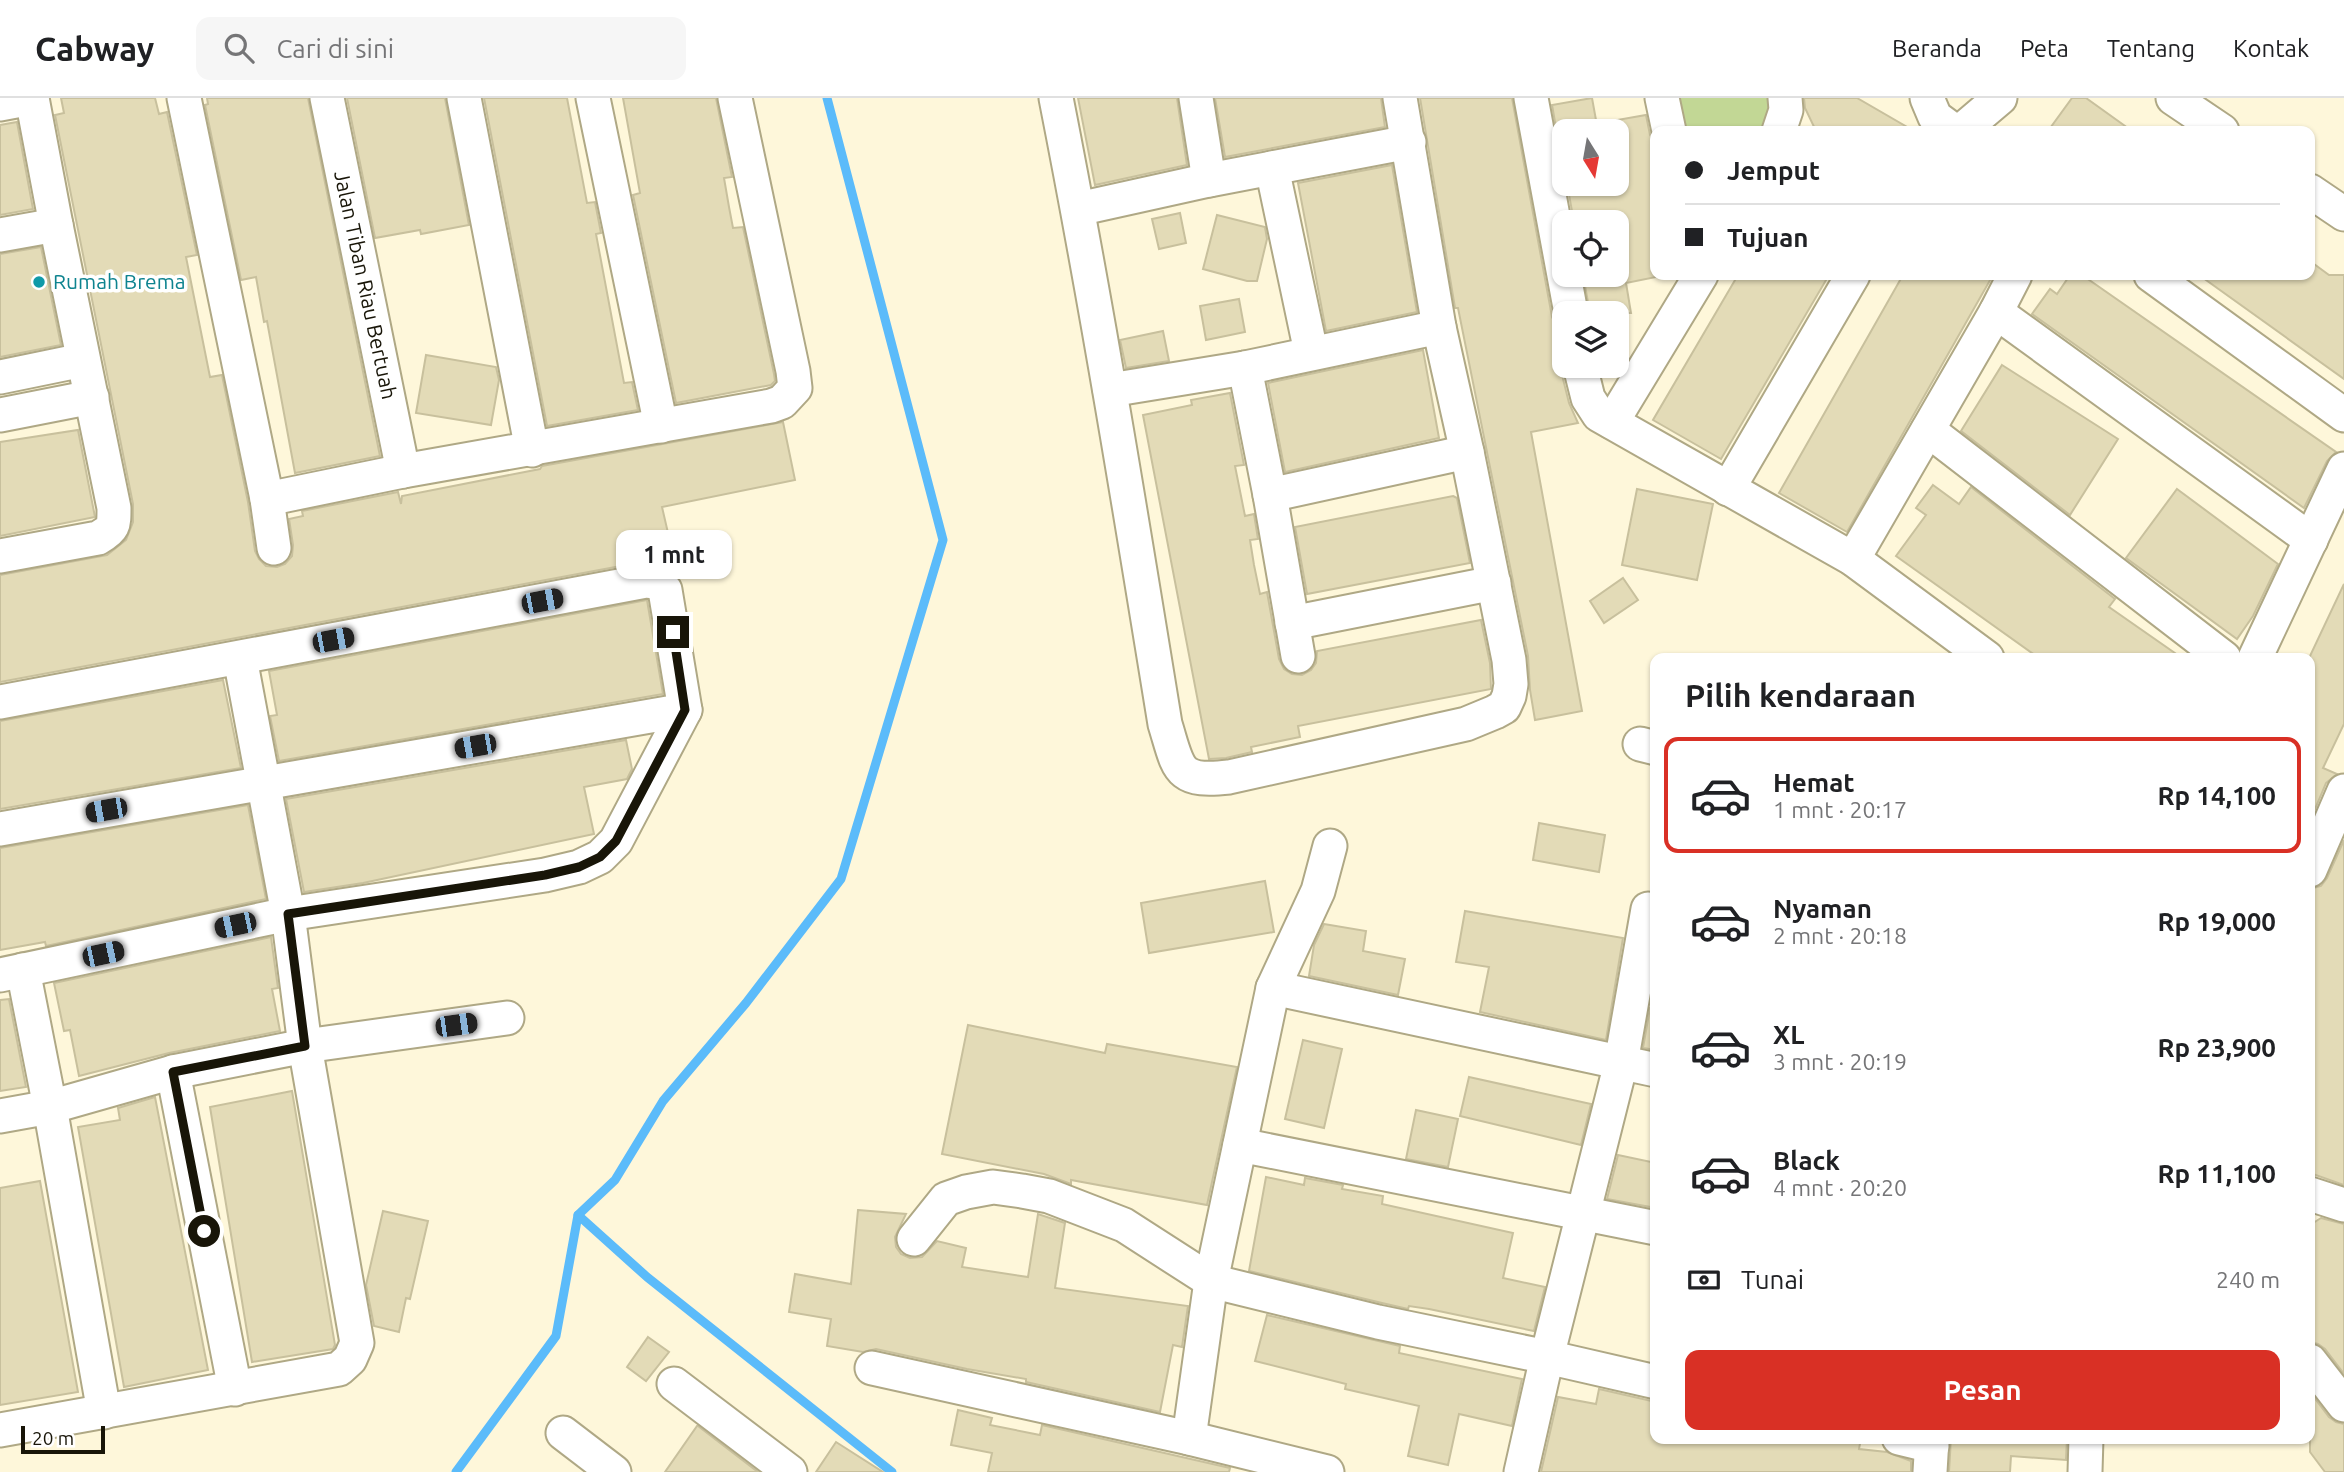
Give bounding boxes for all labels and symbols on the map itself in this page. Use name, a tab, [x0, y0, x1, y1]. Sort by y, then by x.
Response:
north arrow	[1552, 119, 1629, 196]
street label: Jalan Tiban Riau Bertuah	[330, 168, 402, 401]
place label: Rumah Brema	[53, 269, 186, 293]
marker: Rumah Brema	[31, 274, 47, 290]
callout: 1 mnt	[615, 531, 731, 580]
car	[520, 587, 565, 615]
route end	[657, 616, 689, 648]
car	[311, 626, 356, 654]
car	[453, 732, 498, 760]
car	[84, 796, 129, 824]
car	[213, 910, 258, 940]
car	[81, 939, 126, 969]
car	[434, 1012, 479, 1038]
route start	[188, 1215, 220, 1247]
scale bar	[21, 1423, 105, 1455]

